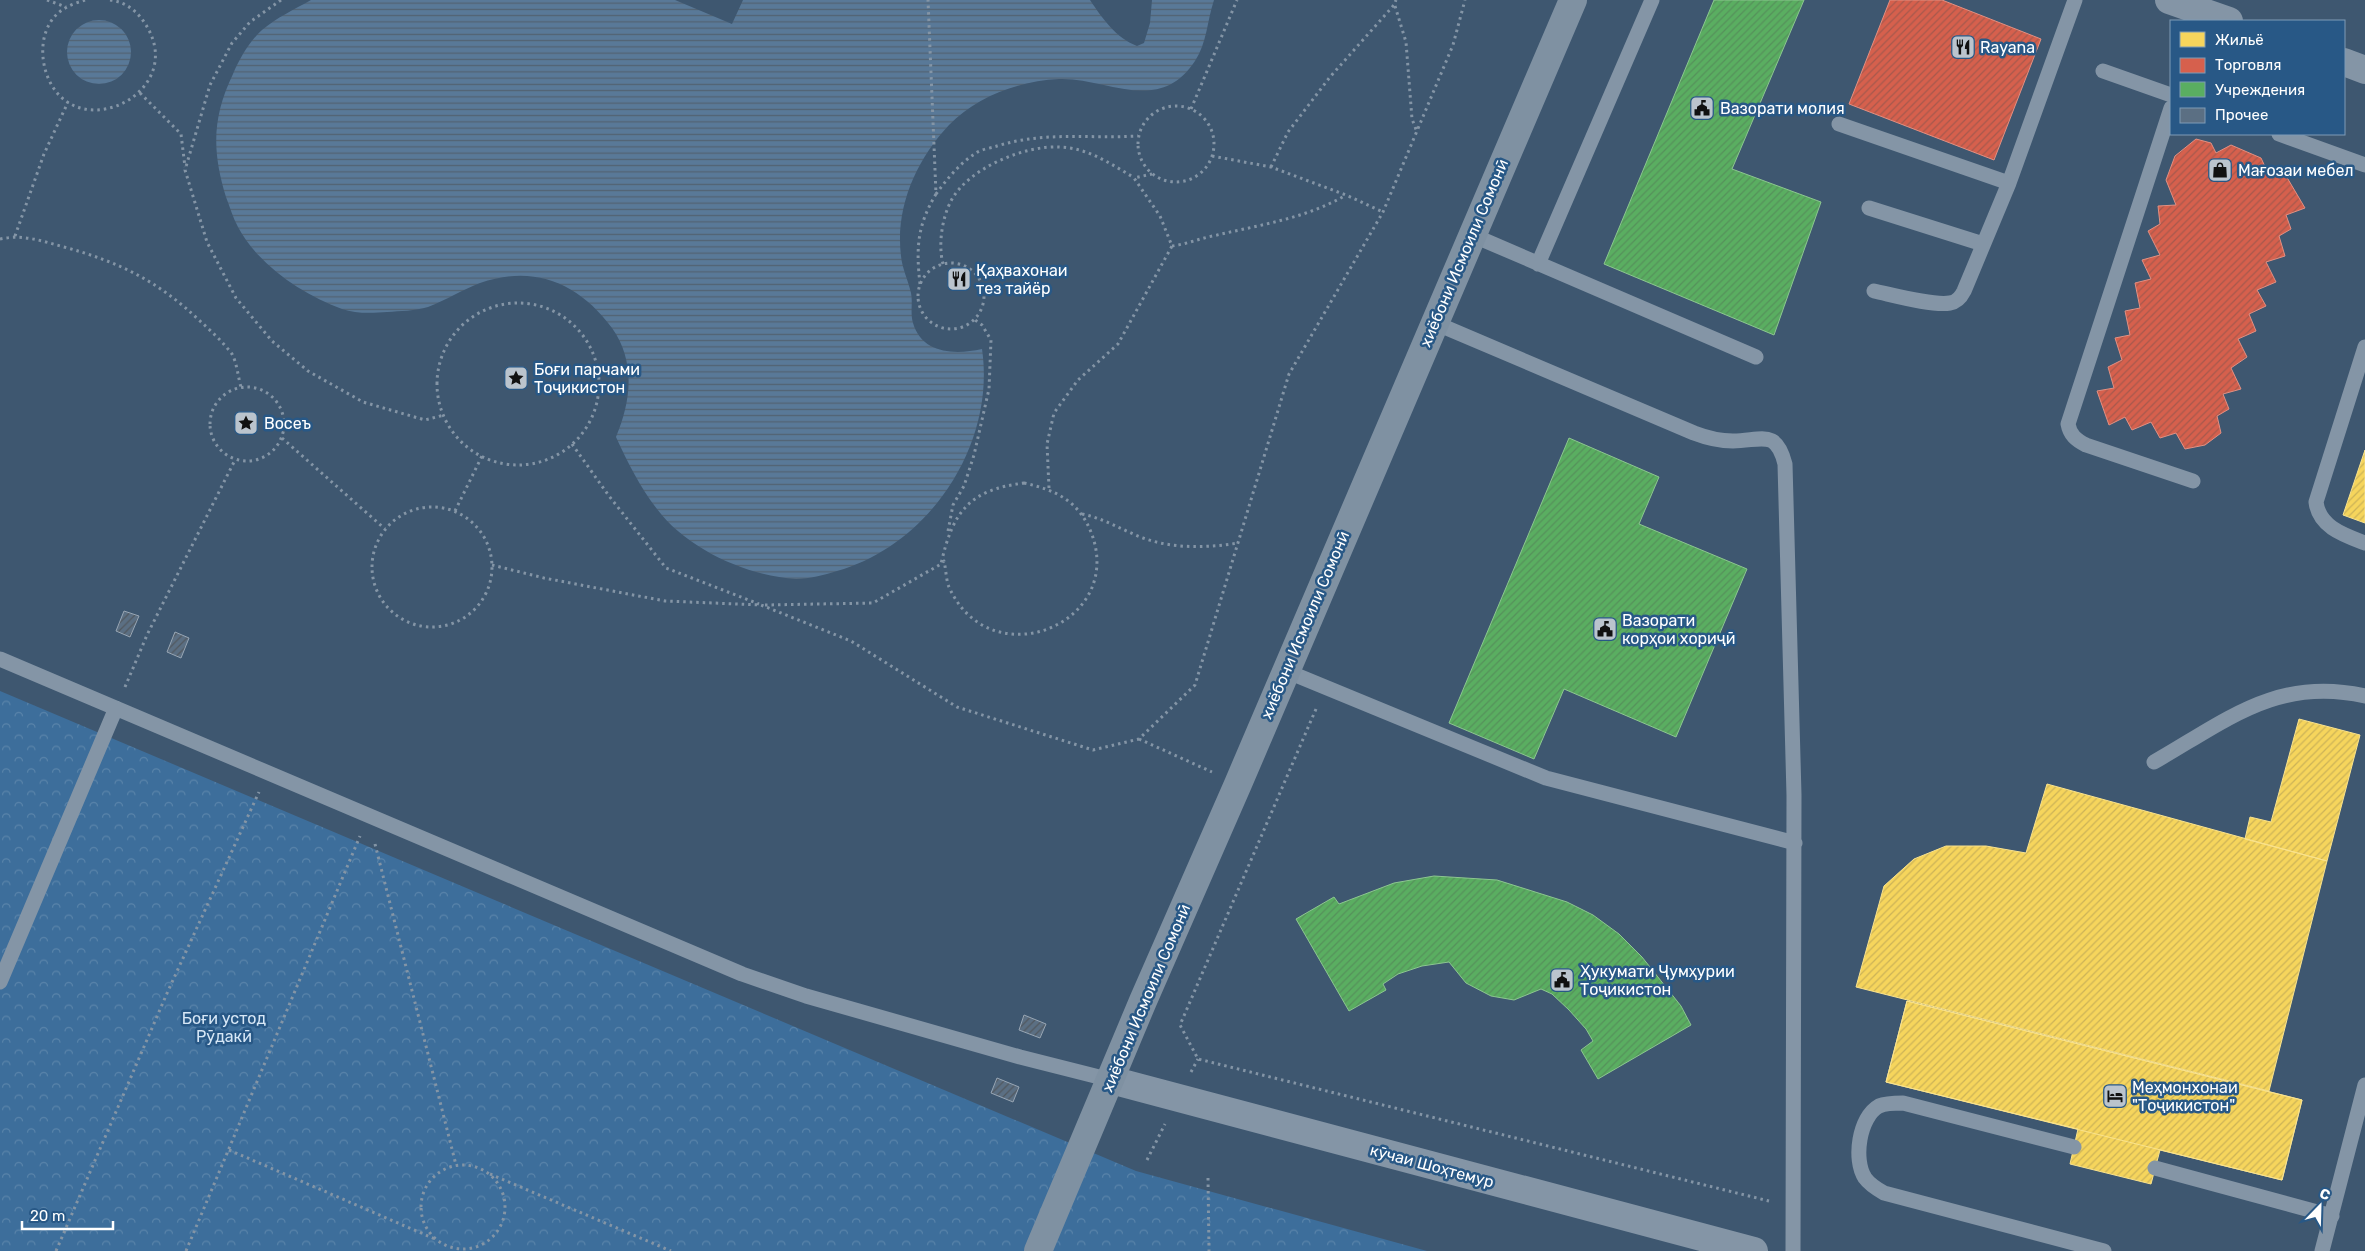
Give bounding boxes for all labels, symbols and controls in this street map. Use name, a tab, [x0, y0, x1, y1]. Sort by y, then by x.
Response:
legend	[2170, 20, 2345, 135]
text: Жильё	[2215, 31, 2264, 49]
restaurant icon: Rayana	[1950, 34, 1976, 60]
place label: Rayana	[1980, 38, 2035, 57]
text: Торговля	[2215, 56, 2281, 74]
text: Учреждения	[2215, 81, 2305, 99]
public building icon: Вазорати молия	[1689, 95, 1715, 121]
place label: Вазорати молия	[1720, 99, 1845, 118]
text: Прочее	[2215, 106, 2268, 124]
street label: хиёбони Исмоили Сомонӣ	[1416, 156, 1512, 350]
shop icon: Мағозаи мебел	[2207, 157, 2233, 183]
place label: Мағозаи мебел	[2238, 161, 2354, 180]
place label: Қаҳвахонаи тез тайёр	[976, 261, 1068, 298]
restaurant icon: Қаҳвахонаи тез тайёр	[946, 266, 972, 292]
place label: Боғи парчами Тоҷикистон	[534, 360, 640, 397]
place icon: Боғи парчами Тоҷикистон	[503, 365, 529, 391]
place icon: Восеъ	[233, 410, 259, 436]
place label: Восеъ	[264, 414, 311, 433]
street label: хиёбони Исмоили Сомонӣ	[1257, 528, 1353, 722]
place label: Вазорати корҳои хориҷӣ	[1622, 611, 1735, 648]
public building icon: Вазорати корҳои хориҷӣ	[1592, 616, 1618, 642]
street label: хиёбони Исмоили Сомонӣ	[1098, 901, 1194, 1095]
place label: Ҳукумати Ҷумҳурии Тоҷикистон	[1580, 962, 1735, 999]
public building icon: Ҳукумати Ҷумҳурии Тоҷикистон	[1549, 967, 1575, 993]
park label: Боғи устод Рӯдакӣ	[182, 1009, 267, 1046]
place label: Меҳмонхонаи "Тоҷикистон"	[2132, 1078, 2238, 1115]
hotel icon: Меҳмонхонаи "Тоҷикистон"	[2102, 1083, 2128, 1109]
street label: кӯчаи Шоҳтемур	[1368, 1140, 1496, 1192]
north arrow	[2295, 1181, 2345, 1231]
text: С	[2317, 1185, 2333, 1204]
scale bar	[22, 1198, 114, 1230]
text: 20 m	[30, 1207, 65, 1225]

